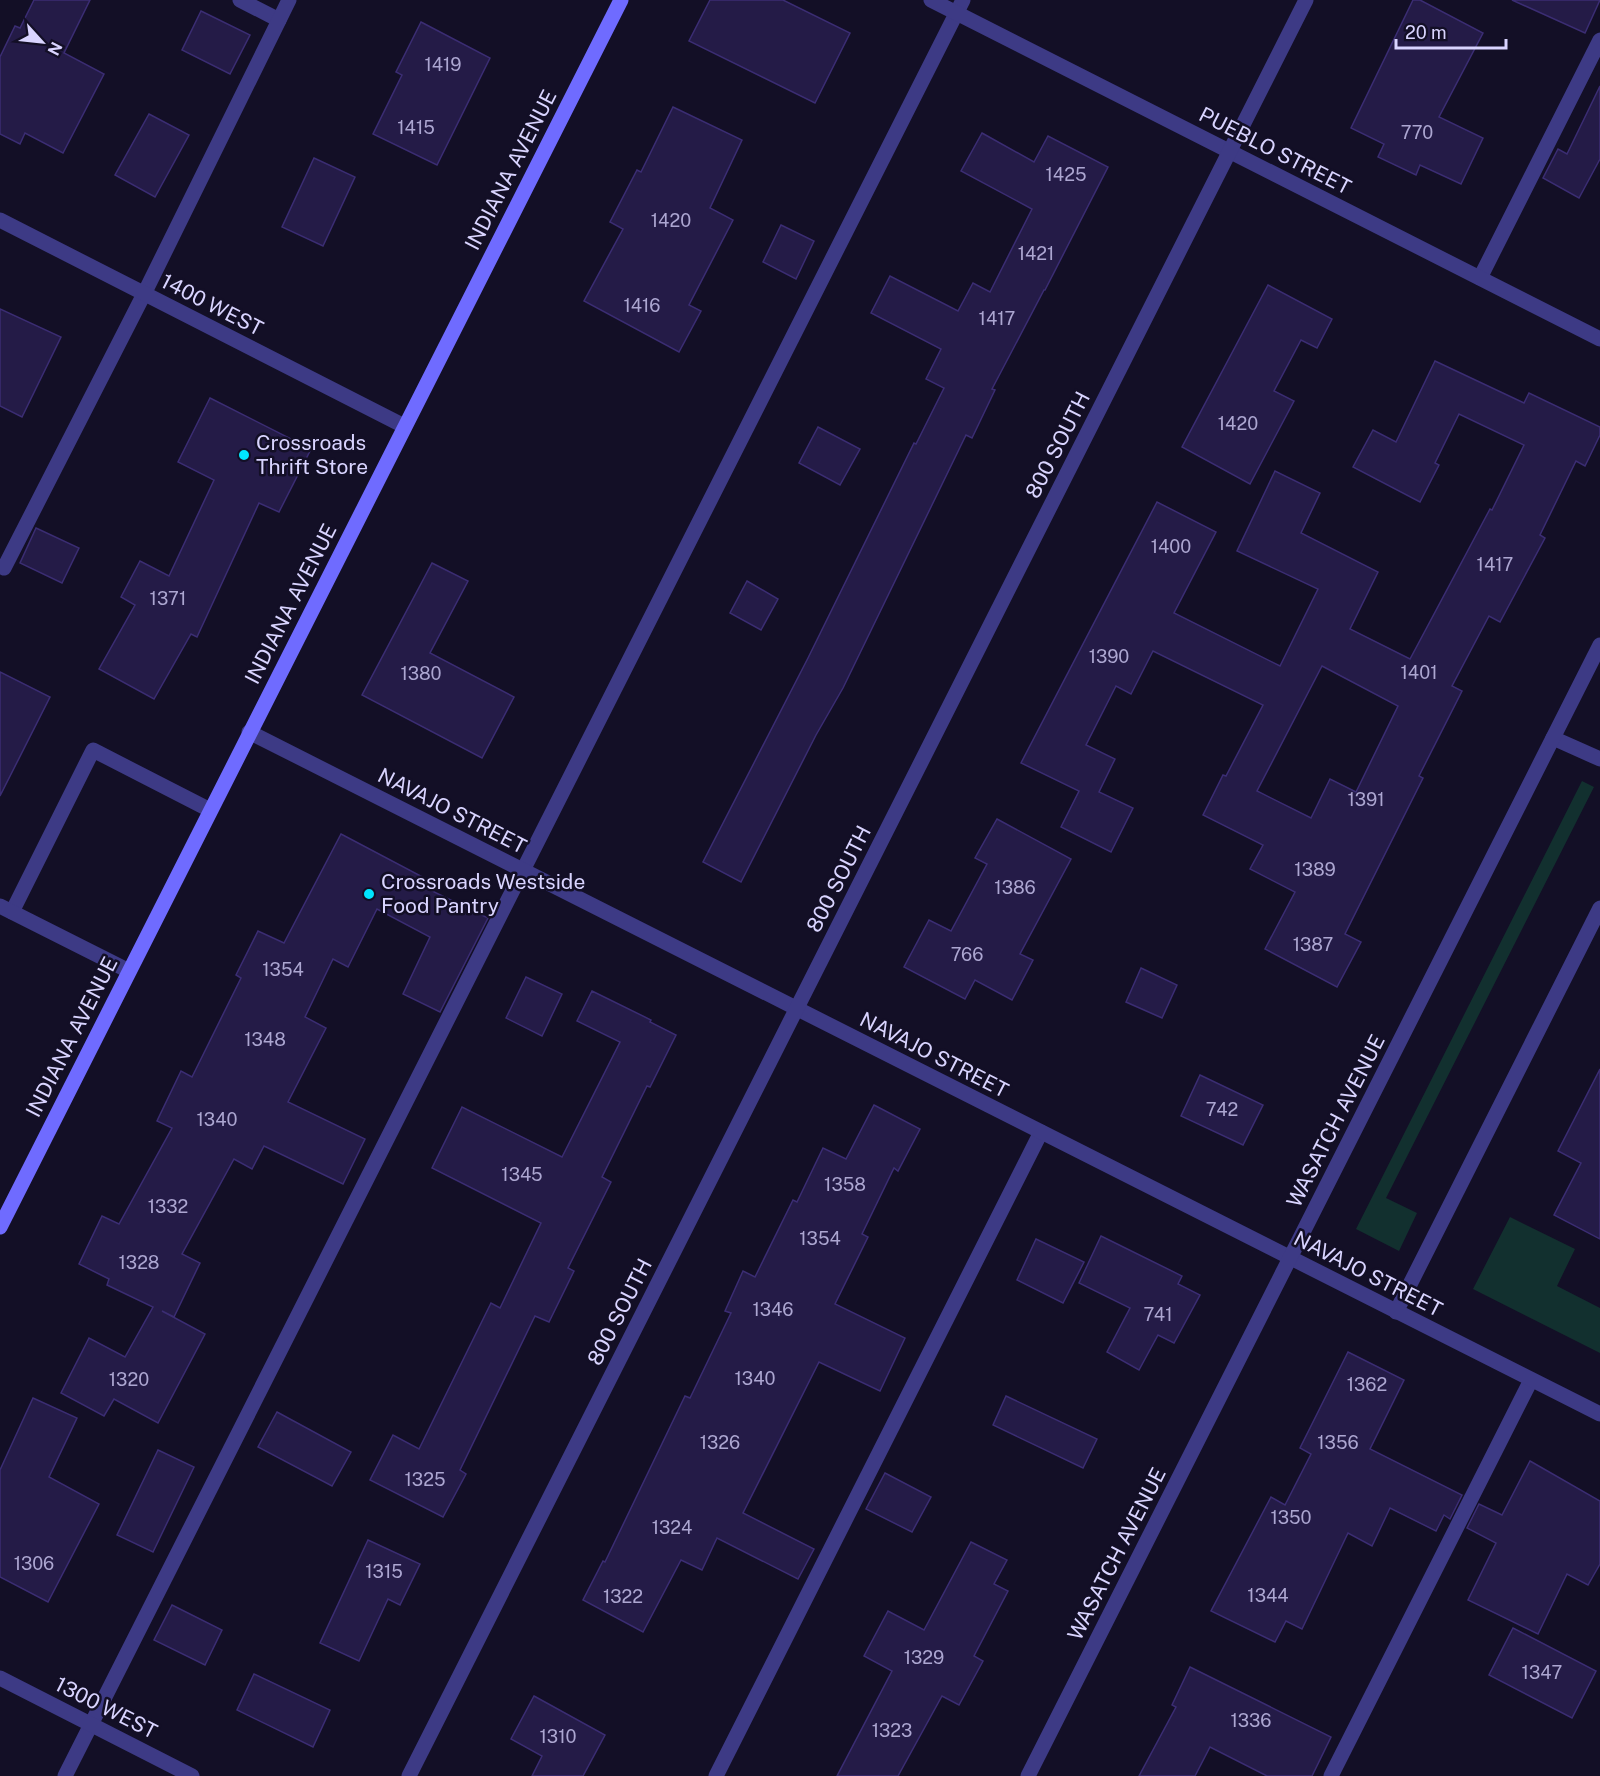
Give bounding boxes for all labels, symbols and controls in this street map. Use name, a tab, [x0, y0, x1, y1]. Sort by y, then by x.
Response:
north arrow	[12, 12, 72, 72]
scale bar	[1396, 12, 1506, 50]
text: 20 m	[1405, 22, 1447, 43]
text: N	[44, 39, 66, 58]
house number: 1419	[424, 54, 462, 75]
street label: INDIANA AVENUE	[459, 86, 562, 254]
street label: PUEBLO STREET	[1195, 101, 1355, 200]
house number: 1415	[397, 117, 435, 138]
house number: 770	[1401, 122, 1433, 143]
house number: 1425	[1046, 164, 1086, 185]
house number: 1420	[651, 210, 691, 231]
house number: 1421	[1018, 243, 1054, 264]
street label: 1400 WEST	[157, 268, 267, 341]
house number: 1416	[623, 295, 661, 316]
house number: 1417	[979, 308, 1015, 329]
street label: 800 SOUTH	[1020, 387, 1095, 502]
house number: 1420	[1218, 413, 1258, 434]
place label: Crossroads Thrift Store	[256, 430, 368, 479]
marker: Crossroads Thrift Store	[237, 448, 251, 462]
street label: INDIANA AVENUE	[239, 520, 342, 688]
house number: 1400	[1151, 536, 1191, 557]
house number: 1417	[1477, 554, 1513, 575]
house number: 1371	[150, 588, 186, 609]
house number: 1390	[1089, 646, 1129, 667]
house number: 1401	[1401, 662, 1437, 683]
house number: 1380	[400, 663, 442, 684]
street label: NAVAJO STREET	[374, 762, 531, 859]
house number: 1391	[1347, 789, 1385, 810]
street label: 800 SOUTH	[801, 821, 876, 936]
house number: 1389	[1294, 859, 1336, 880]
place label: Crossroads Westside Food Pantry	[381, 869, 585, 918]
house number: 1386	[994, 877, 1036, 898]
marker: Crossroads Westside Food Pantry	[362, 887, 376, 901]
house number: 1387	[1293, 934, 1333, 955]
house number: 766	[951, 944, 983, 965]
street label: INDIANA AVENUE	[20, 953, 123, 1121]
house number: 1354	[262, 959, 304, 980]
street label: NAVAJO STREET	[856, 1006, 1013, 1103]
house number: 1348	[244, 1029, 286, 1050]
street label: WASATCH AVENUE	[1281, 1030, 1390, 1211]
house number: 742	[1206, 1099, 1238, 1120]
house number: 1340	[197, 1109, 237, 1130]
house number: 1345	[501, 1164, 543, 1185]
house number: 1358	[824, 1174, 866, 1195]
house number: 1332	[148, 1196, 188, 1217]
street label: NAVAJO STREET	[1290, 1225, 1447, 1322]
house number: 1354	[799, 1228, 841, 1249]
house number: 1328	[118, 1252, 160, 1273]
street label: 800 SOUTH	[582, 1254, 657, 1369]
house number: 1346	[752, 1299, 794, 1320]
house number: 741	[1144, 1304, 1172, 1325]
house number: 1340	[735, 1368, 775, 1389]
house number: 1320	[109, 1369, 149, 1390]
house number: 1362	[1347, 1374, 1387, 1395]
house number: 1326	[700, 1432, 740, 1453]
house number: 1356	[1317, 1432, 1359, 1453]
street label: WASATCH AVENUE	[1062, 1463, 1171, 1644]
house number: 1325	[405, 1469, 445, 1490]
house number: 1350	[1270, 1507, 1312, 1528]
house number: 1324	[652, 1517, 692, 1538]
house number: 1306	[14, 1553, 54, 1574]
house number: 1315	[365, 1561, 403, 1582]
house number: 1344	[1247, 1585, 1289, 1606]
house number: 1322	[603, 1586, 643, 1607]
house number: 1329	[904, 1647, 944, 1668]
house number: 1347	[1522, 1662, 1562, 1683]
street label: 1300 WEST	[51, 1671, 161, 1744]
house number: 1336	[1231, 1710, 1271, 1731]
house number: 1323	[872, 1720, 912, 1741]
house number: 1310	[539, 1726, 577, 1747]

